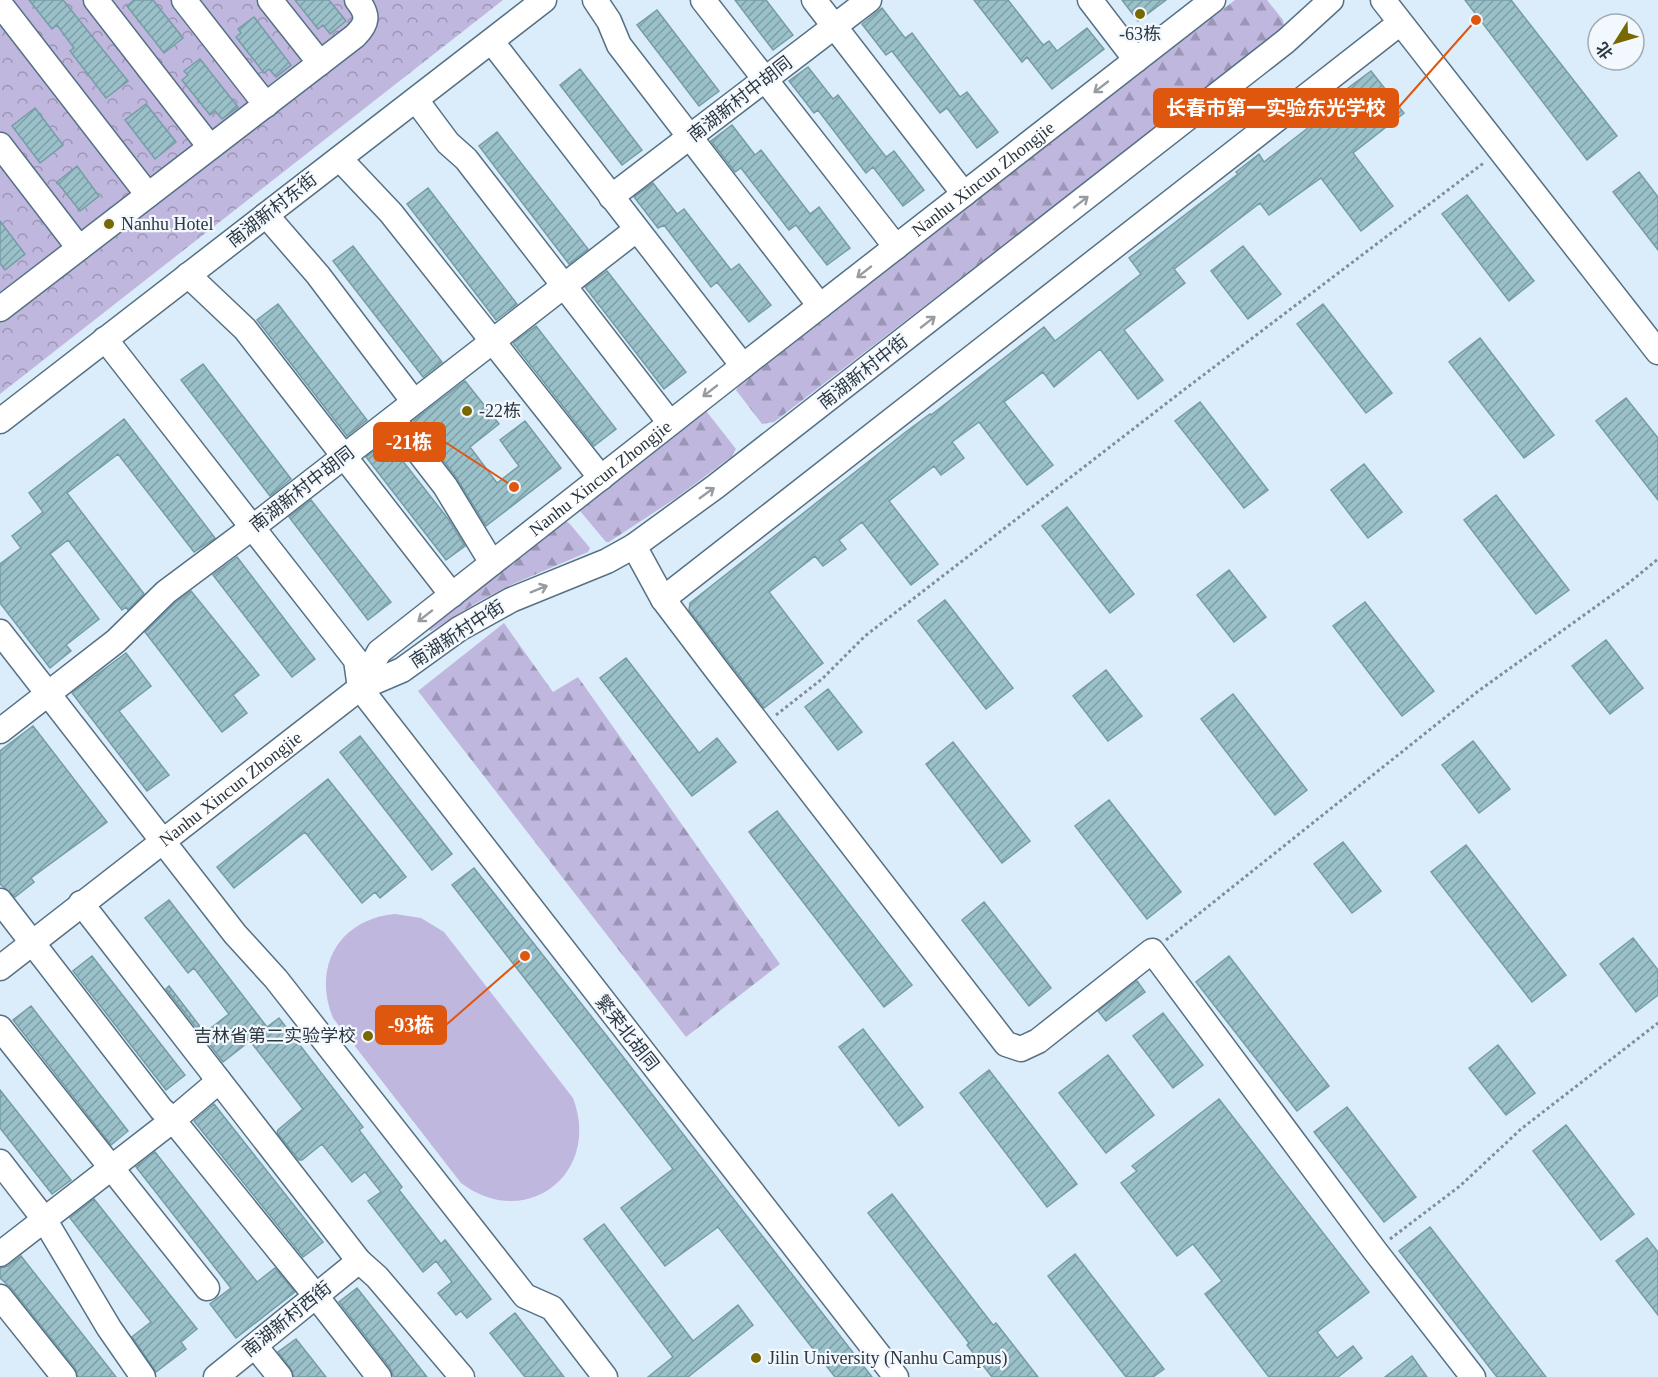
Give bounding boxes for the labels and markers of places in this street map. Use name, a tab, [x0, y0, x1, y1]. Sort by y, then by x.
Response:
marker: -63栋	[1133, 7, 1147, 21]
place label: -63栋	[1119, 24, 1161, 44]
callout: 长春市第一实验东光学校	[1154, 89, 1398, 127]
place label: Nanhu Hotel	[121, 214, 213, 234]
marker: Nanhu Hotel	[102, 217, 116, 231]
place label: -22栋	[479, 401, 521, 421]
marker: -22栋	[460, 404, 474, 418]
callout: -21栋	[374, 423, 445, 461]
callout: -93栋	[376, 1006, 446, 1044]
place label: 吉林省第二实验学校	[194, 1026, 356, 1046]
marker: 吉林省第二实验学校	[361, 1029, 375, 1043]
place label: Jilin University (Nanhu Campus)	[768, 1348, 1007, 1369]
marker: Jilin University (Nanhu Campus)	[749, 1351, 763, 1365]

